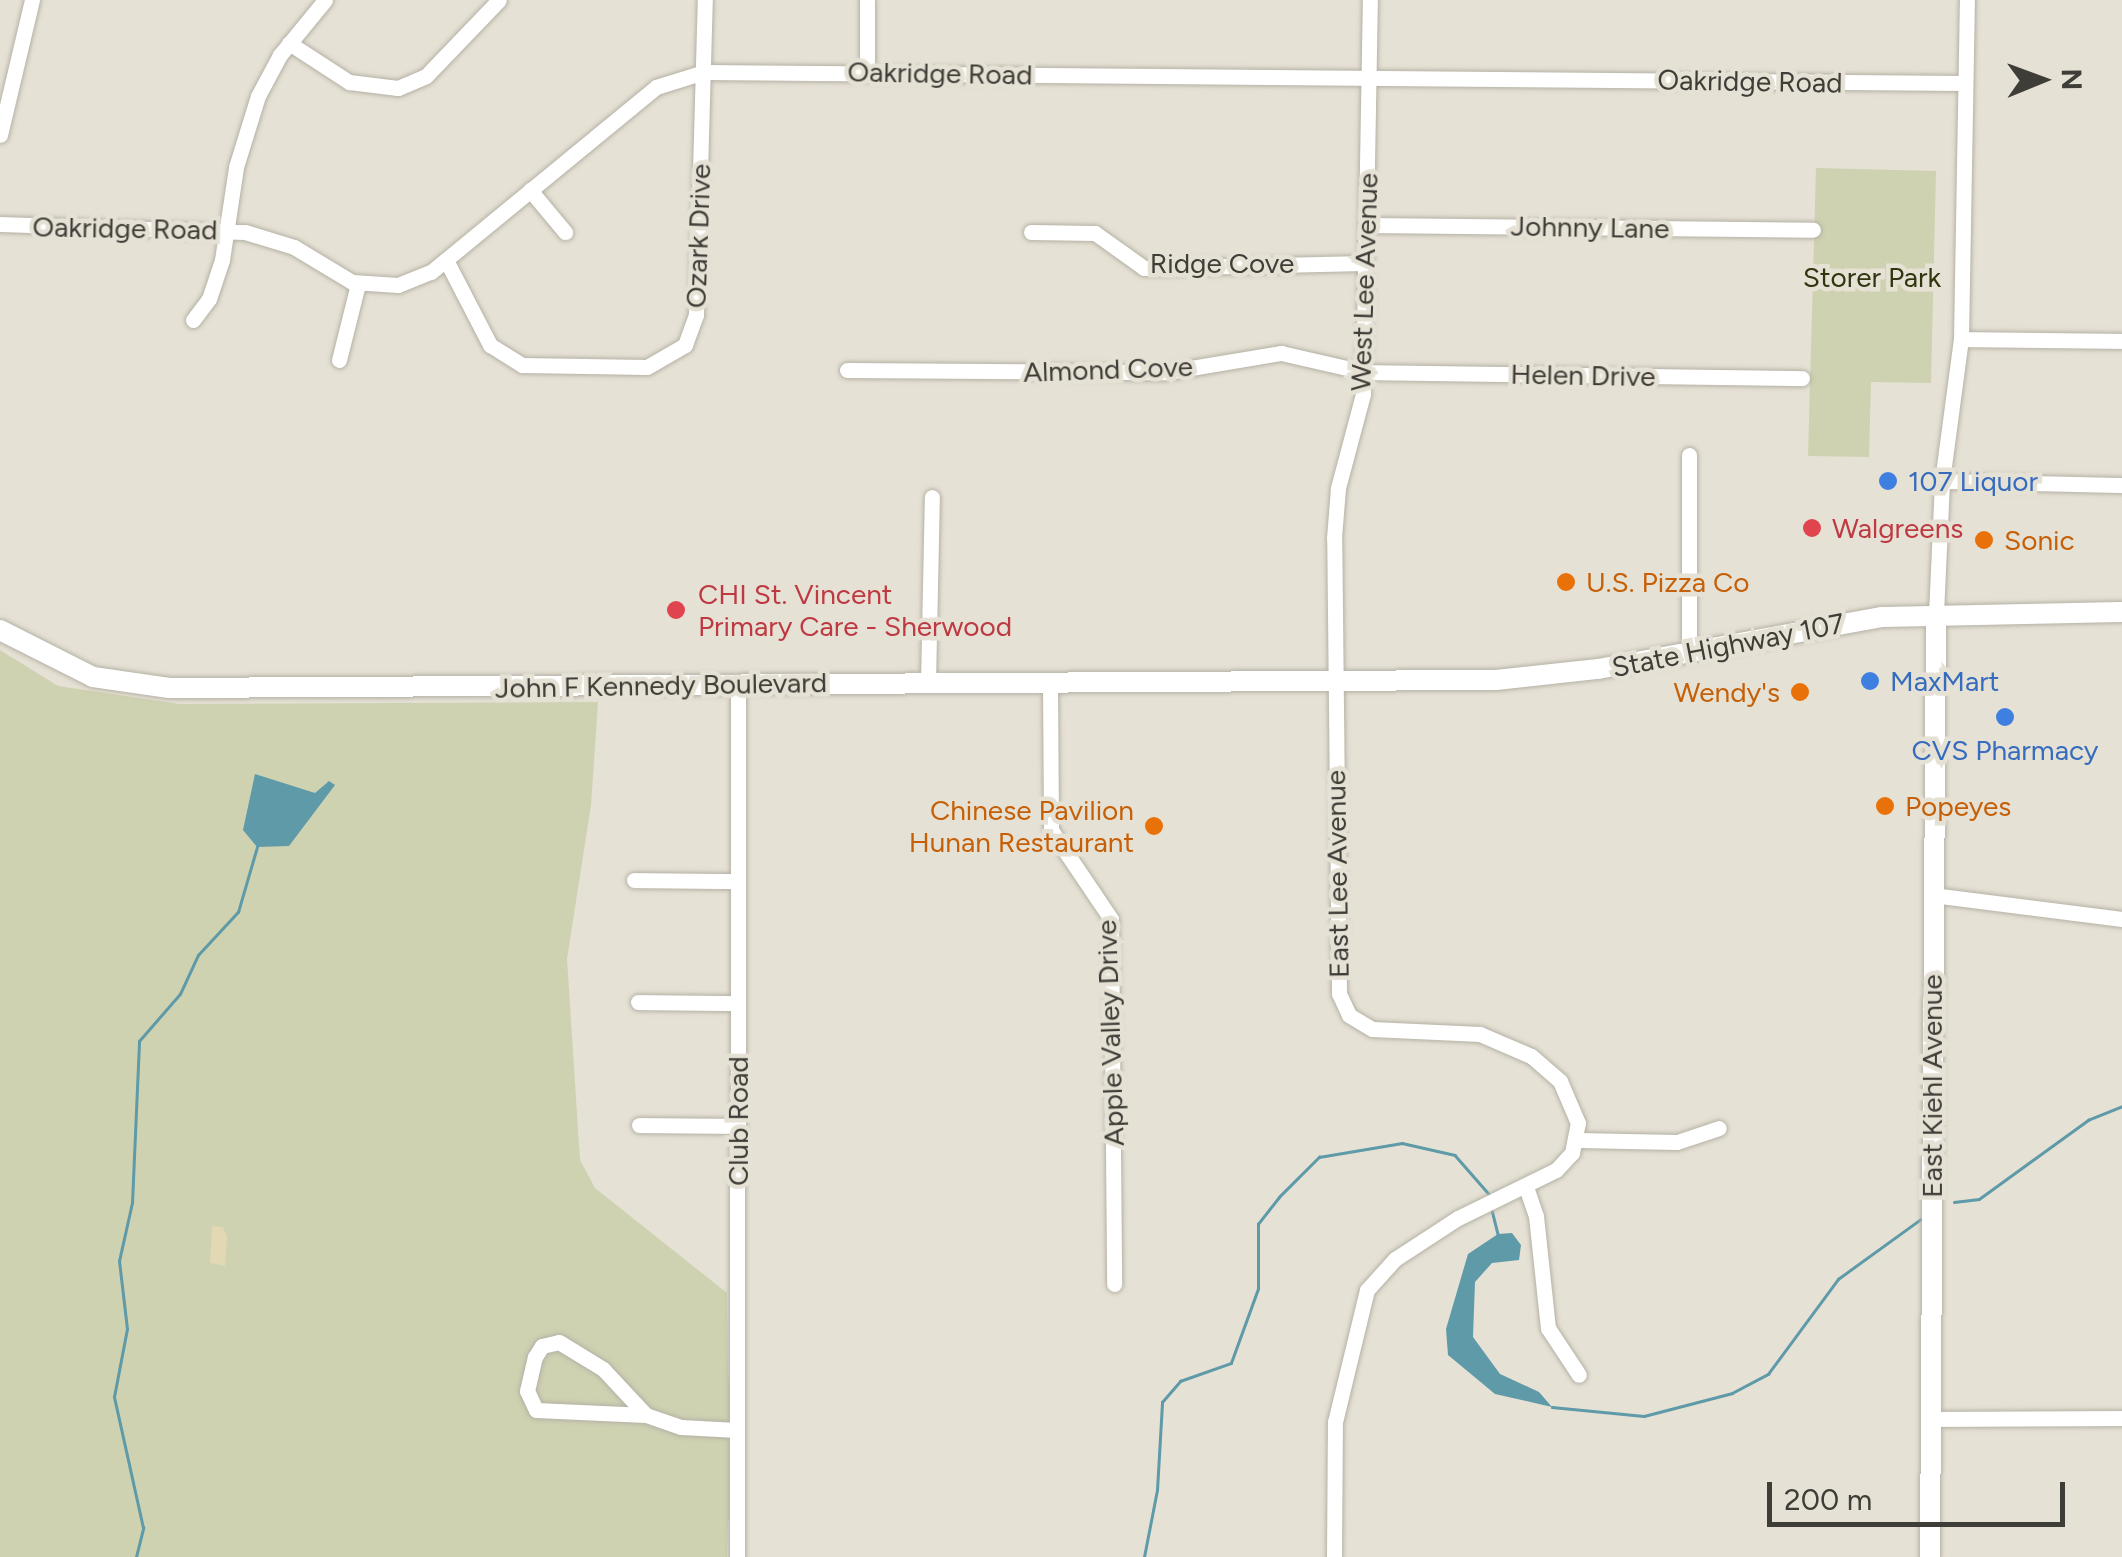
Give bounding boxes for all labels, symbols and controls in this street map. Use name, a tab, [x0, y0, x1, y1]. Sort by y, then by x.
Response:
north arrow	[1992, 30, 2092, 130]
street label: Oakridge Road	[847, 55, 1033, 91]
street label: Oakridge Road	[1657, 63, 1843, 99]
text: N	[2055, 68, 2089, 91]
street label: Ozark Drive	[679, 163, 717, 309]
street label: West Lee Avenue	[1343, 172, 1385, 392]
street label: Johnny Lane	[1510, 209, 1670, 245]
street label: Oakridge Road	[32, 210, 218, 246]
street label: Ridge Cove	[1150, 246, 1294, 280]
park label: Storer Park	[1803, 260, 1941, 294]
street label: Almond Cove	[1023, 349, 1193, 389]
street label: Helen Drive	[1510, 357, 1656, 393]
place label: 107 Liquor	[1908, 464, 2038, 498]
marker: 107 Liquor	[1877, 470, 1899, 492]
place label: Walgreens	[1832, 511, 1963, 545]
marker: Walgreens	[1801, 517, 1823, 539]
place label: Sonic	[2004, 523, 2075, 557]
marker: Sonic	[1973, 529, 1995, 551]
place label: U.S. Pizza Co	[1586, 565, 1749, 599]
marker: U.S. Pizza Co	[1555, 571, 1577, 593]
place label: CHI St. Vincent Primary Care - Sherwood	[698, 577, 1012, 643]
marker: CHI St. Vincent Primary Care - Sherwood	[663, 597, 689, 623]
street label: State Highway 107	[1609, 606, 1847, 684]
place label: MaxMart	[1890, 664, 1999, 698]
street label: John F Kennedy Boulevard	[495, 665, 827, 705]
marker: MaxMart	[1859, 670, 1881, 692]
place label: Wendy's	[1674, 675, 1780, 709]
marker: Wendy's	[1789, 681, 1811, 703]
marker: CVS Pharmacy	[1994, 706, 2016, 728]
place label: CVS Pharmacy	[1912, 733, 2098, 767]
street label: East Lee Avenue	[1318, 770, 1356, 978]
place label: Popeyes	[1905, 789, 2011, 823]
place label: Chinese Pavilion Hunan Restaurant	[909, 793, 1134, 859]
marker: Popeyes	[1874, 795, 1896, 817]
marker: Chinese Pavilion Hunan Restaurant	[1143, 815, 1165, 837]
street label: Apple Valley Drive	[1089, 919, 1131, 1147]
street label: East Kiehl Avenue	[1915, 974, 1949, 1198]
street label: Club Road	[721, 1056, 755, 1186]
scale bar	[1772, 1462, 2070, 1524]
text: 200 m	[1784, 1481, 1872, 1518]

